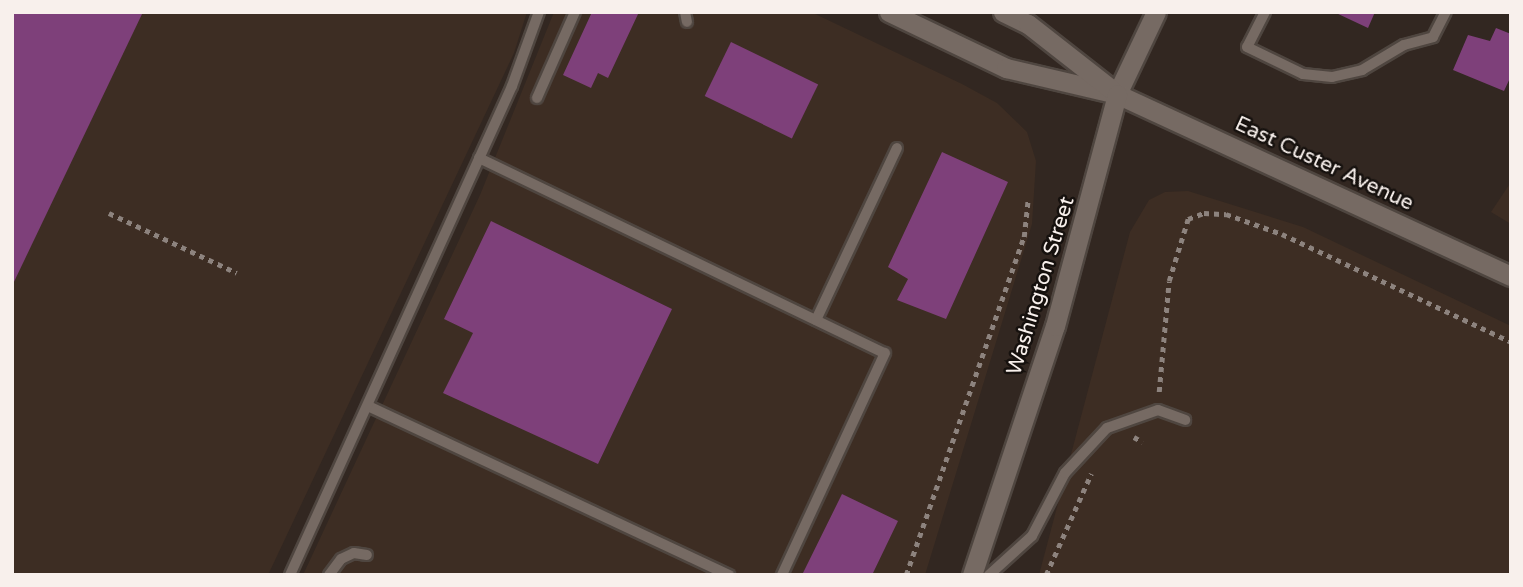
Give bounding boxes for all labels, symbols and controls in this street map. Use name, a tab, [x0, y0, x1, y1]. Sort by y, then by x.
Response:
street label: East Custer Avenue	[1231, 112, 1417, 216]
street label: Washington Street	[1002, 194, 1080, 378]

